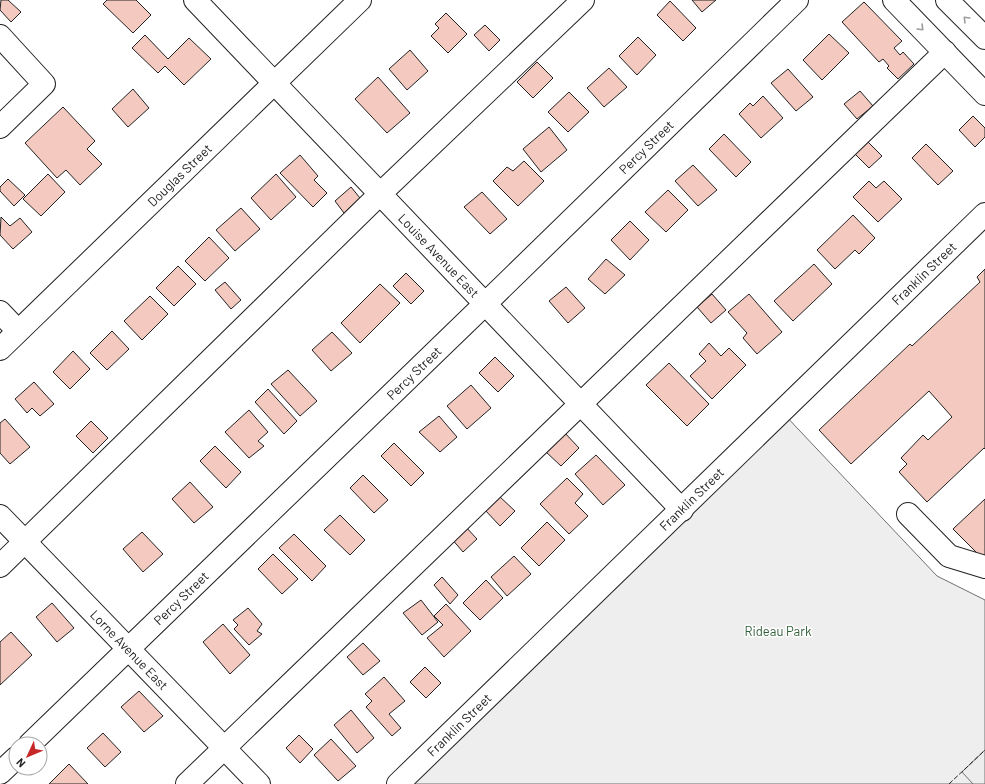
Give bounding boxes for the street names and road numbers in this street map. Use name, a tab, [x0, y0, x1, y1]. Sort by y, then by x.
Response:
street label: Percy Street	[616, 117, 677, 177]
street label: Douglas Street	[144, 140, 215, 210]
street label: Louise Avenue East	[395, 210, 483, 301]
street label: Franklin Street	[888, 239, 959, 308]
street label: Percy Street	[383, 343, 445, 403]
street label: Franklin Street	[656, 464, 727, 534]
street label: Percy Street	[150, 568, 212, 628]
street label: Lorne Avenue East	[87, 606, 172, 693]
street label: Franklin Street	[423, 690, 495, 760]

